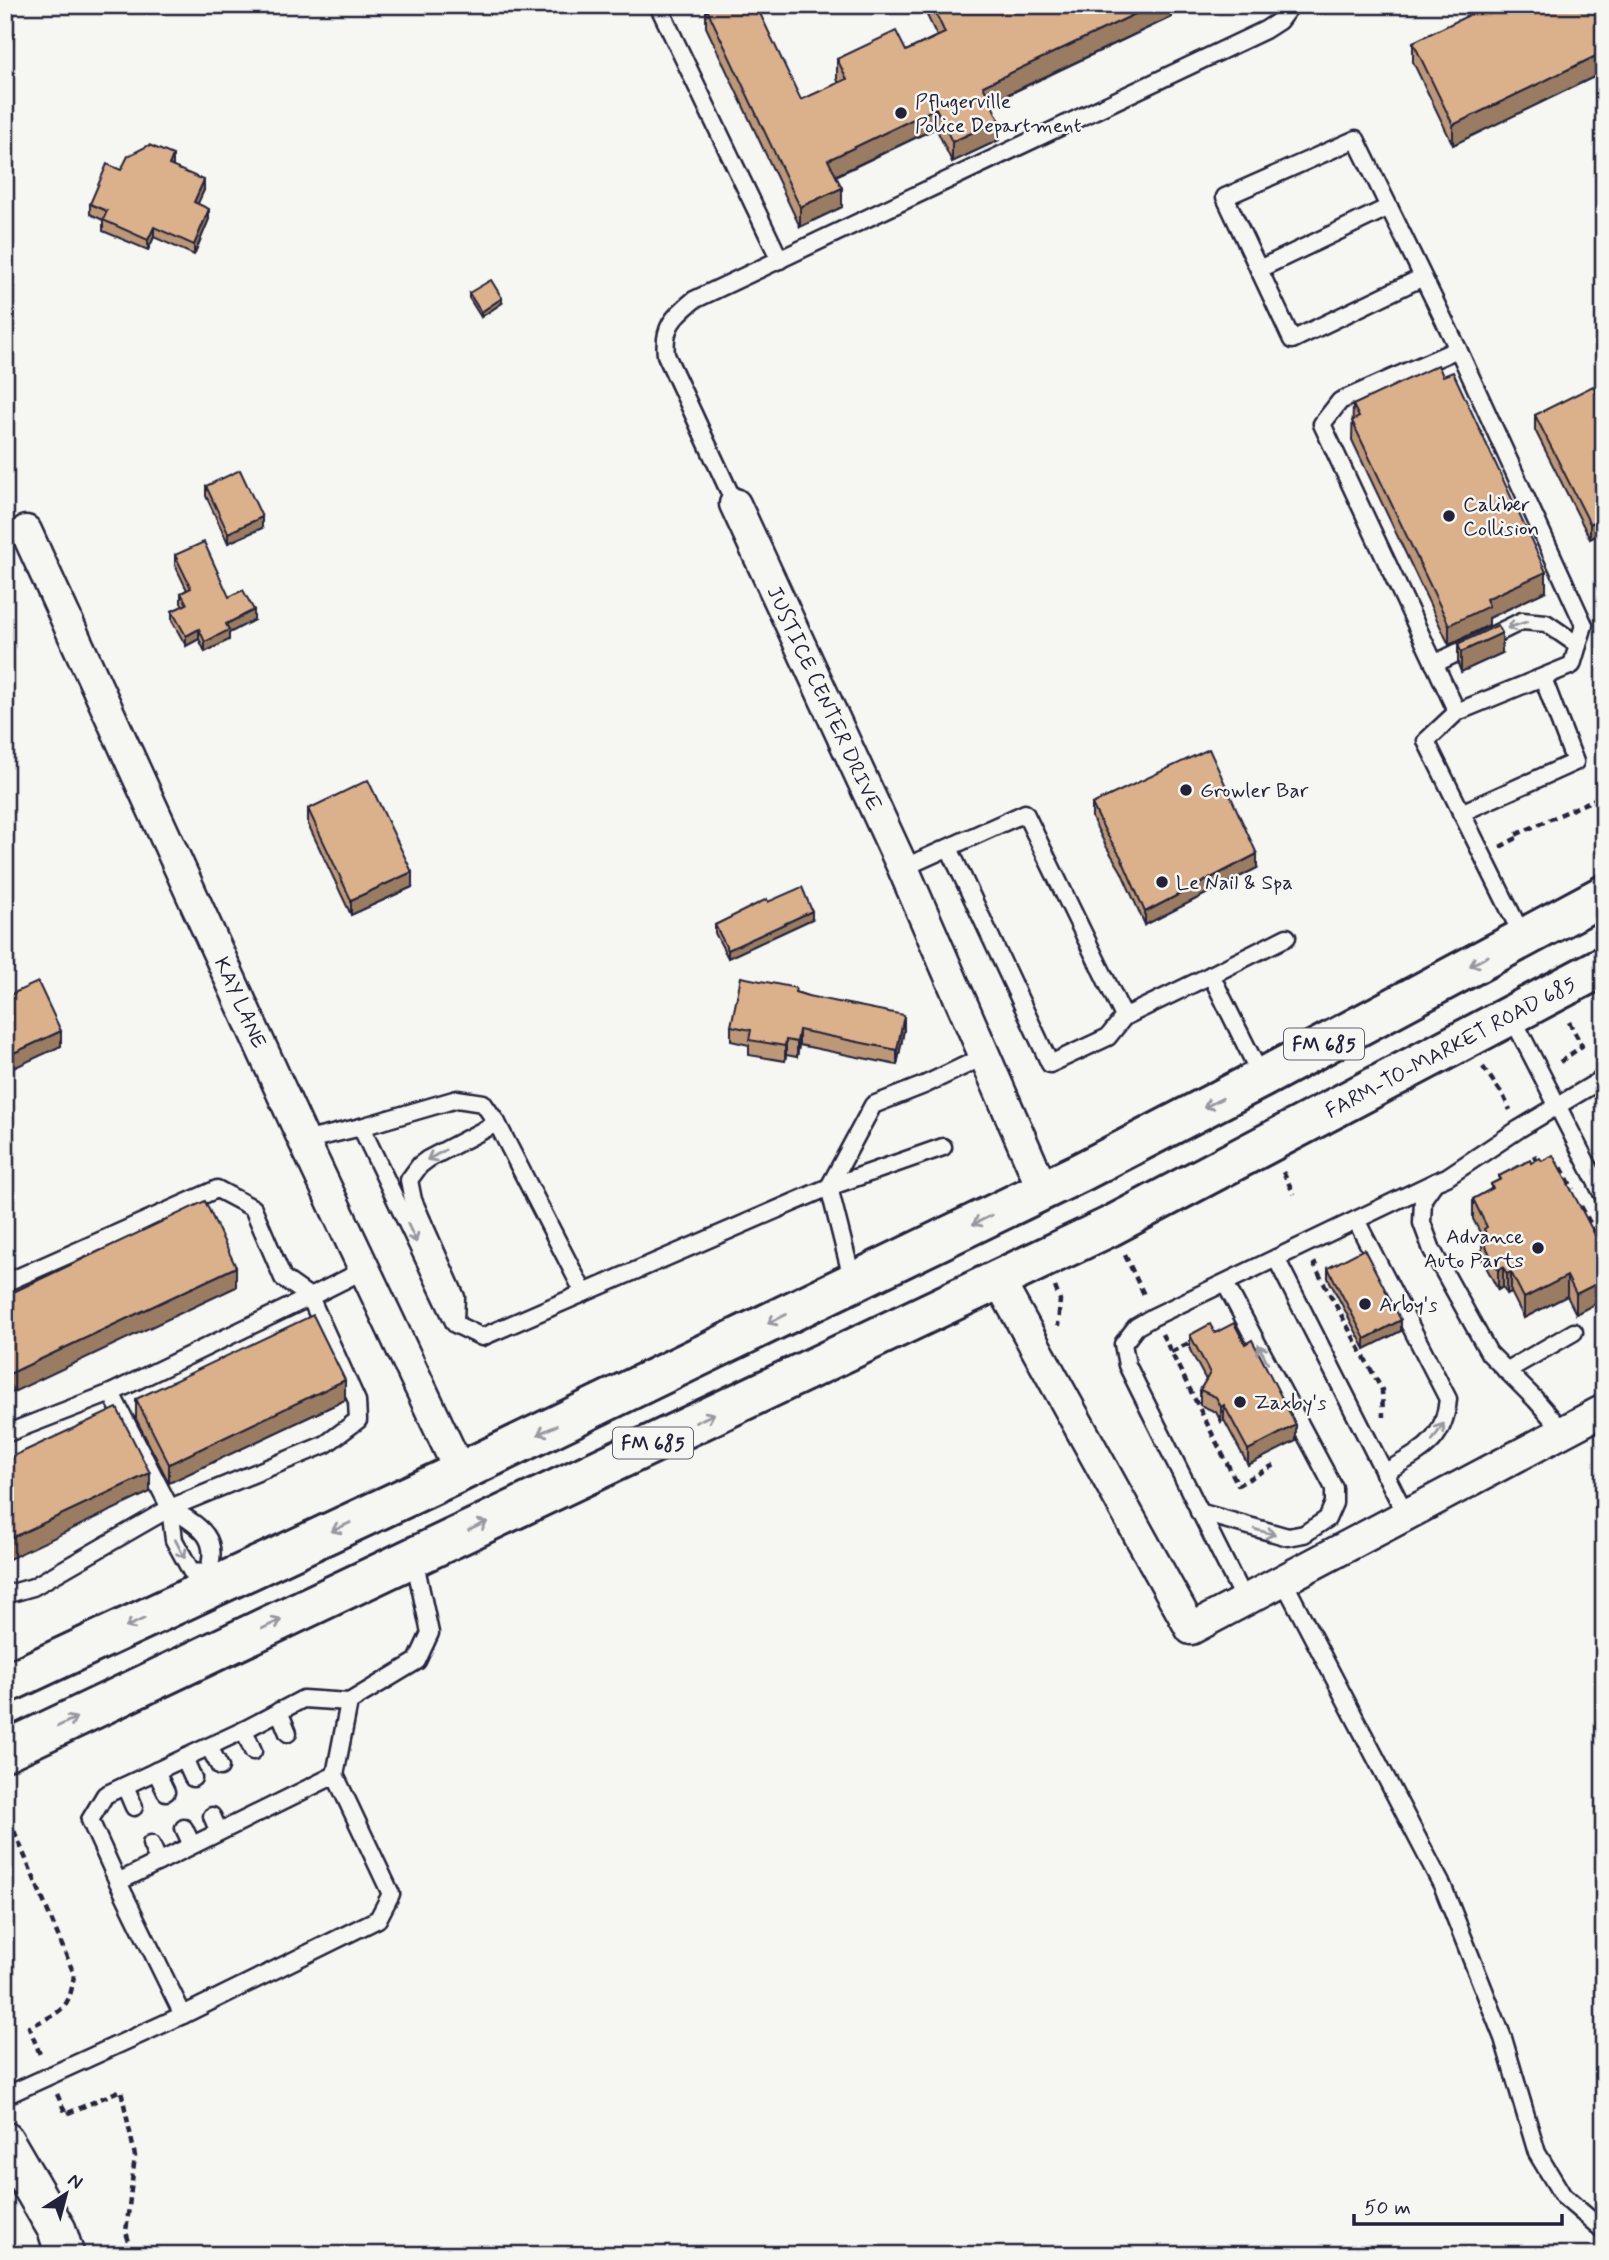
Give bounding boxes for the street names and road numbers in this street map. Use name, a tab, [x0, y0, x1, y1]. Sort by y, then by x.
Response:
street label: JUSTICE CENTER DRIVE	[760, 582, 888, 816]
street label: KAY LANE	[207, 953, 273, 1053]
street label: FARM-TO-MARKET ROAD 685	[1321, 970, 1581, 1125]
road number: FM 685	[1284, 1028, 1364, 1060]
road number: FM 685	[613, 1428, 693, 1458]

